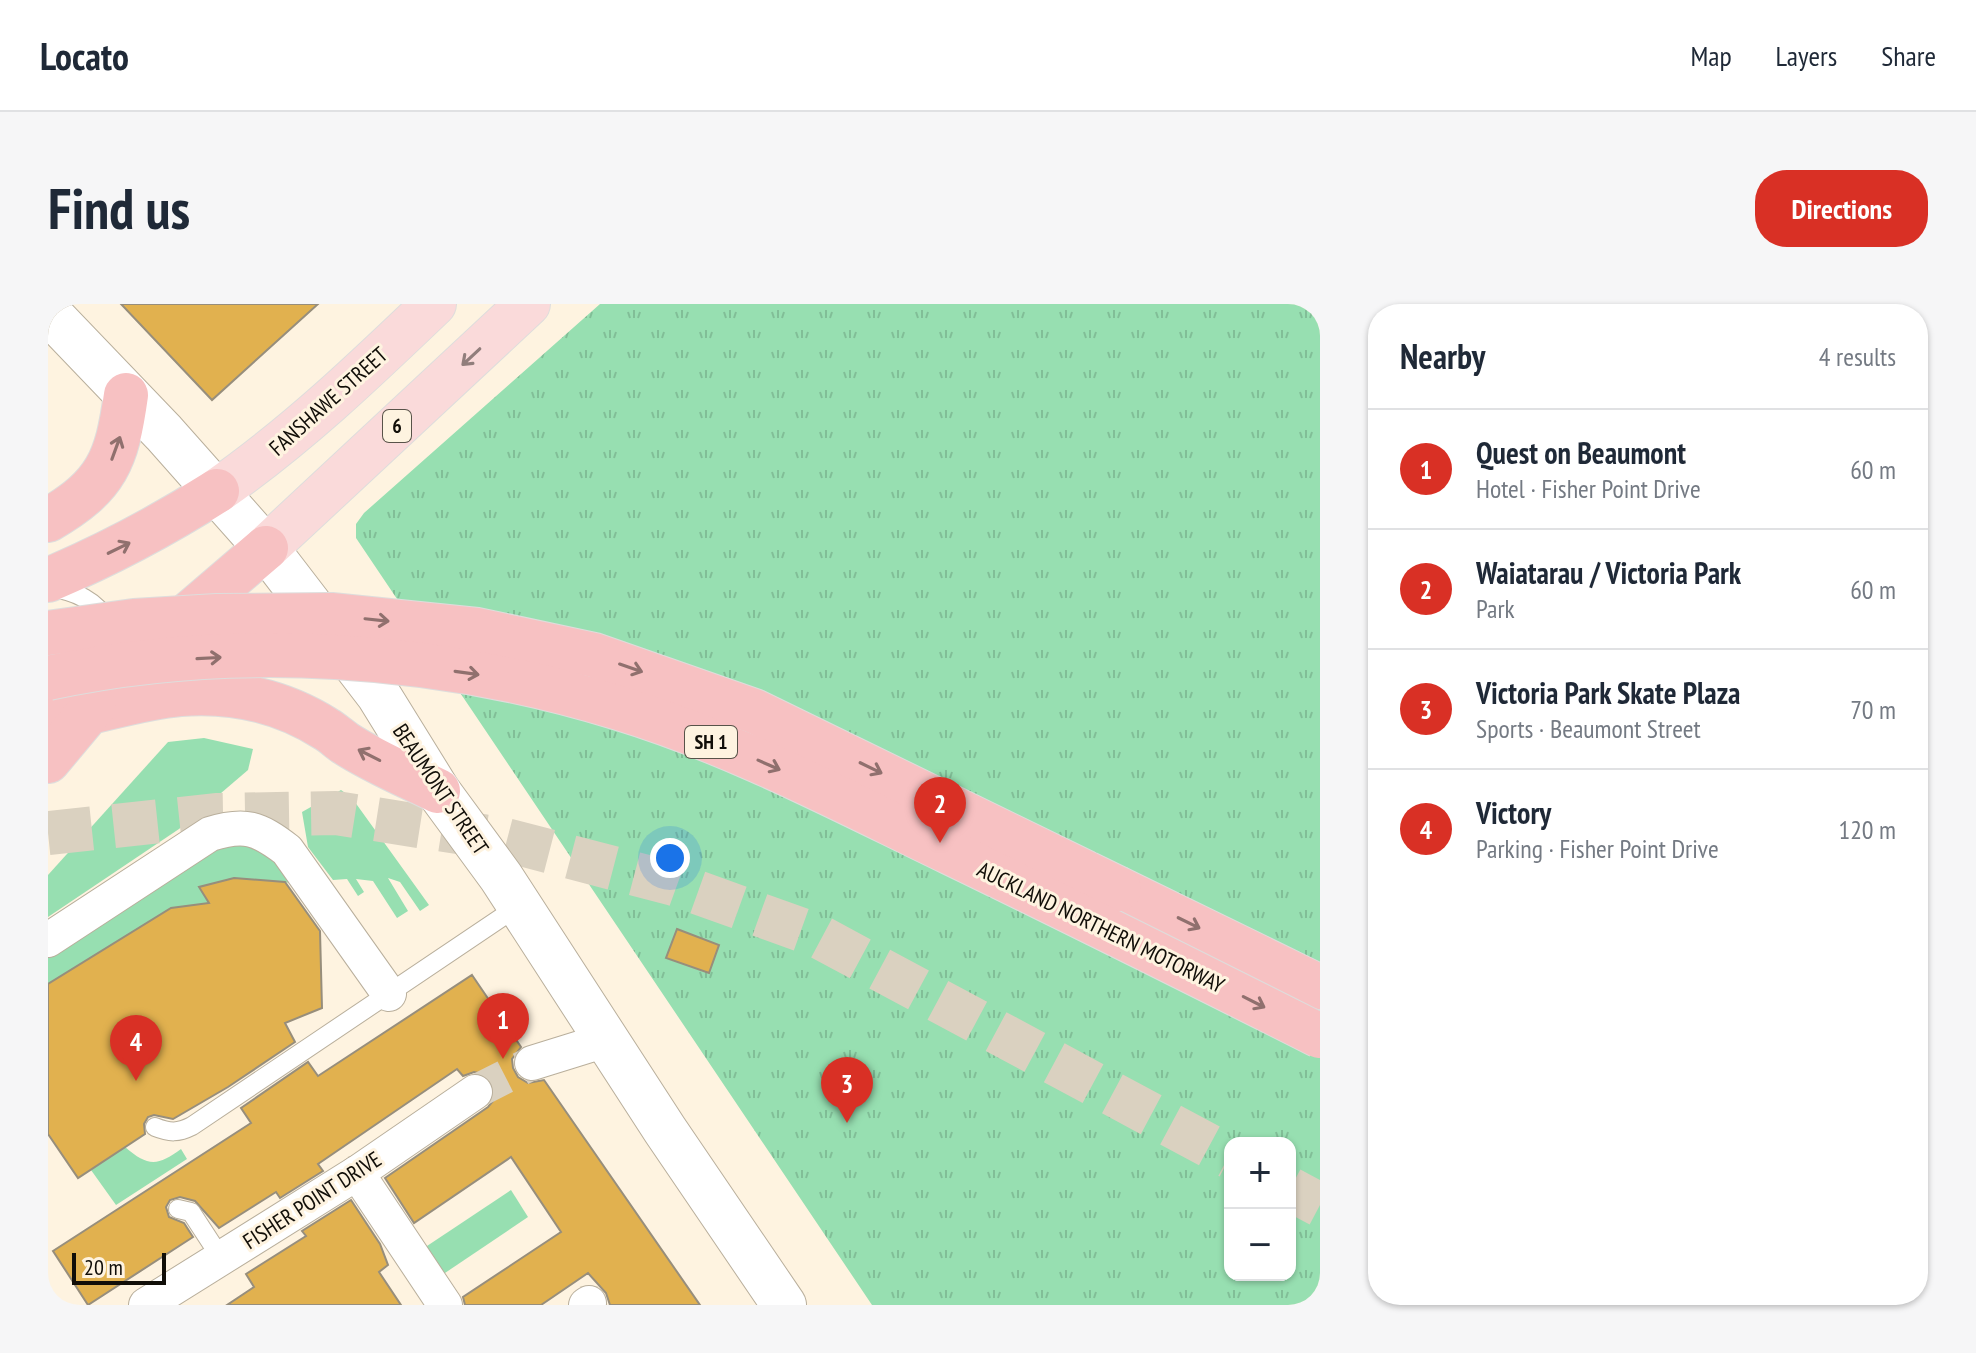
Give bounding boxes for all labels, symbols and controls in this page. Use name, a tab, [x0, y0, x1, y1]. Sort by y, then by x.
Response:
text: Locato	[40, 31, 129, 80]
text: Map	[1690, 37, 1732, 74]
text: Layers	[1776, 37, 1837, 74]
text: Share	[1881, 37, 1936, 74]
button: Directions	[1755, 170, 1928, 247]
text: Find us	[48, 172, 190, 244]
text: Nearby	[1400, 334, 1485, 378]
street label: FANSHAWE STREET	[263, 340, 393, 462]
text: 4 results	[1819, 340, 1896, 373]
one-way arrow	[462, 347, 481, 366]
road number: 6	[383, 410, 411, 442]
text: Quest on Beaumont	[1476, 433, 1686, 472]
one-way arrow	[109, 436, 124, 461]
text: 1	[1420, 453, 1432, 486]
text: 60 m	[1850, 453, 1896, 486]
text: Hotel · Fisher Point Drive	[1476, 472, 1701, 505]
one-way arrow	[107, 540, 131, 555]
text: Waiatarau / Victoria Park	[1476, 553, 1741, 592]
text: 2	[1420, 573, 1432, 606]
text: 60 m	[1850, 573, 1896, 606]
text: Park	[1476, 592, 1515, 625]
one-way arrow	[363, 613, 390, 628]
one-way arrow	[195, 651, 222, 666]
one-way arrow	[619, 662, 644, 677]
one-way arrow	[454, 666, 480, 681]
text: Victoria Park Skate Plaza	[1476, 673, 1741, 712]
text: 3	[1420, 693, 1432, 726]
text: 70 m	[1850, 693, 1896, 726]
text: Sports · Beaumont Street	[1476, 712, 1701, 745]
street label: BEAUMONT STREET	[387, 718, 495, 860]
road number: SH 1	[685, 726, 737, 758]
one-way arrow	[357, 747, 381, 763]
one-way arrow	[756, 759, 780, 774]
one-way arrow	[858, 761, 882, 776]
pin: 2	[914, 777, 966, 843]
text: Victory	[1476, 793, 1551, 832]
text: 4	[1420, 813, 1432, 846]
text: 120 m	[1838, 813, 1896, 846]
text: Parking · Fisher Point Drive	[1476, 832, 1719, 865]
your location	[650, 838, 690, 878]
street label: AUCKLAND NORTHERN MOTORWAY	[973, 855, 1229, 999]
one-way arrow	[1177, 917, 1200, 932]
pin: 1	[477, 993, 529, 1059]
one-way arrow	[1241, 995, 1265, 1011]
pin: 4	[110, 1015, 162, 1081]
pin: 3	[821, 1057, 873, 1123]
map controls	[1224, 1137, 1296, 1281]
button: +	[1224, 1137, 1296, 1209]
street label: FISHER POINT DRIVE	[238, 1145, 386, 1255]
button: −	[1224, 1209, 1296, 1281]
scale bar	[72, 1249, 166, 1285]
text: 20 m	[84, 1253, 123, 1281]

